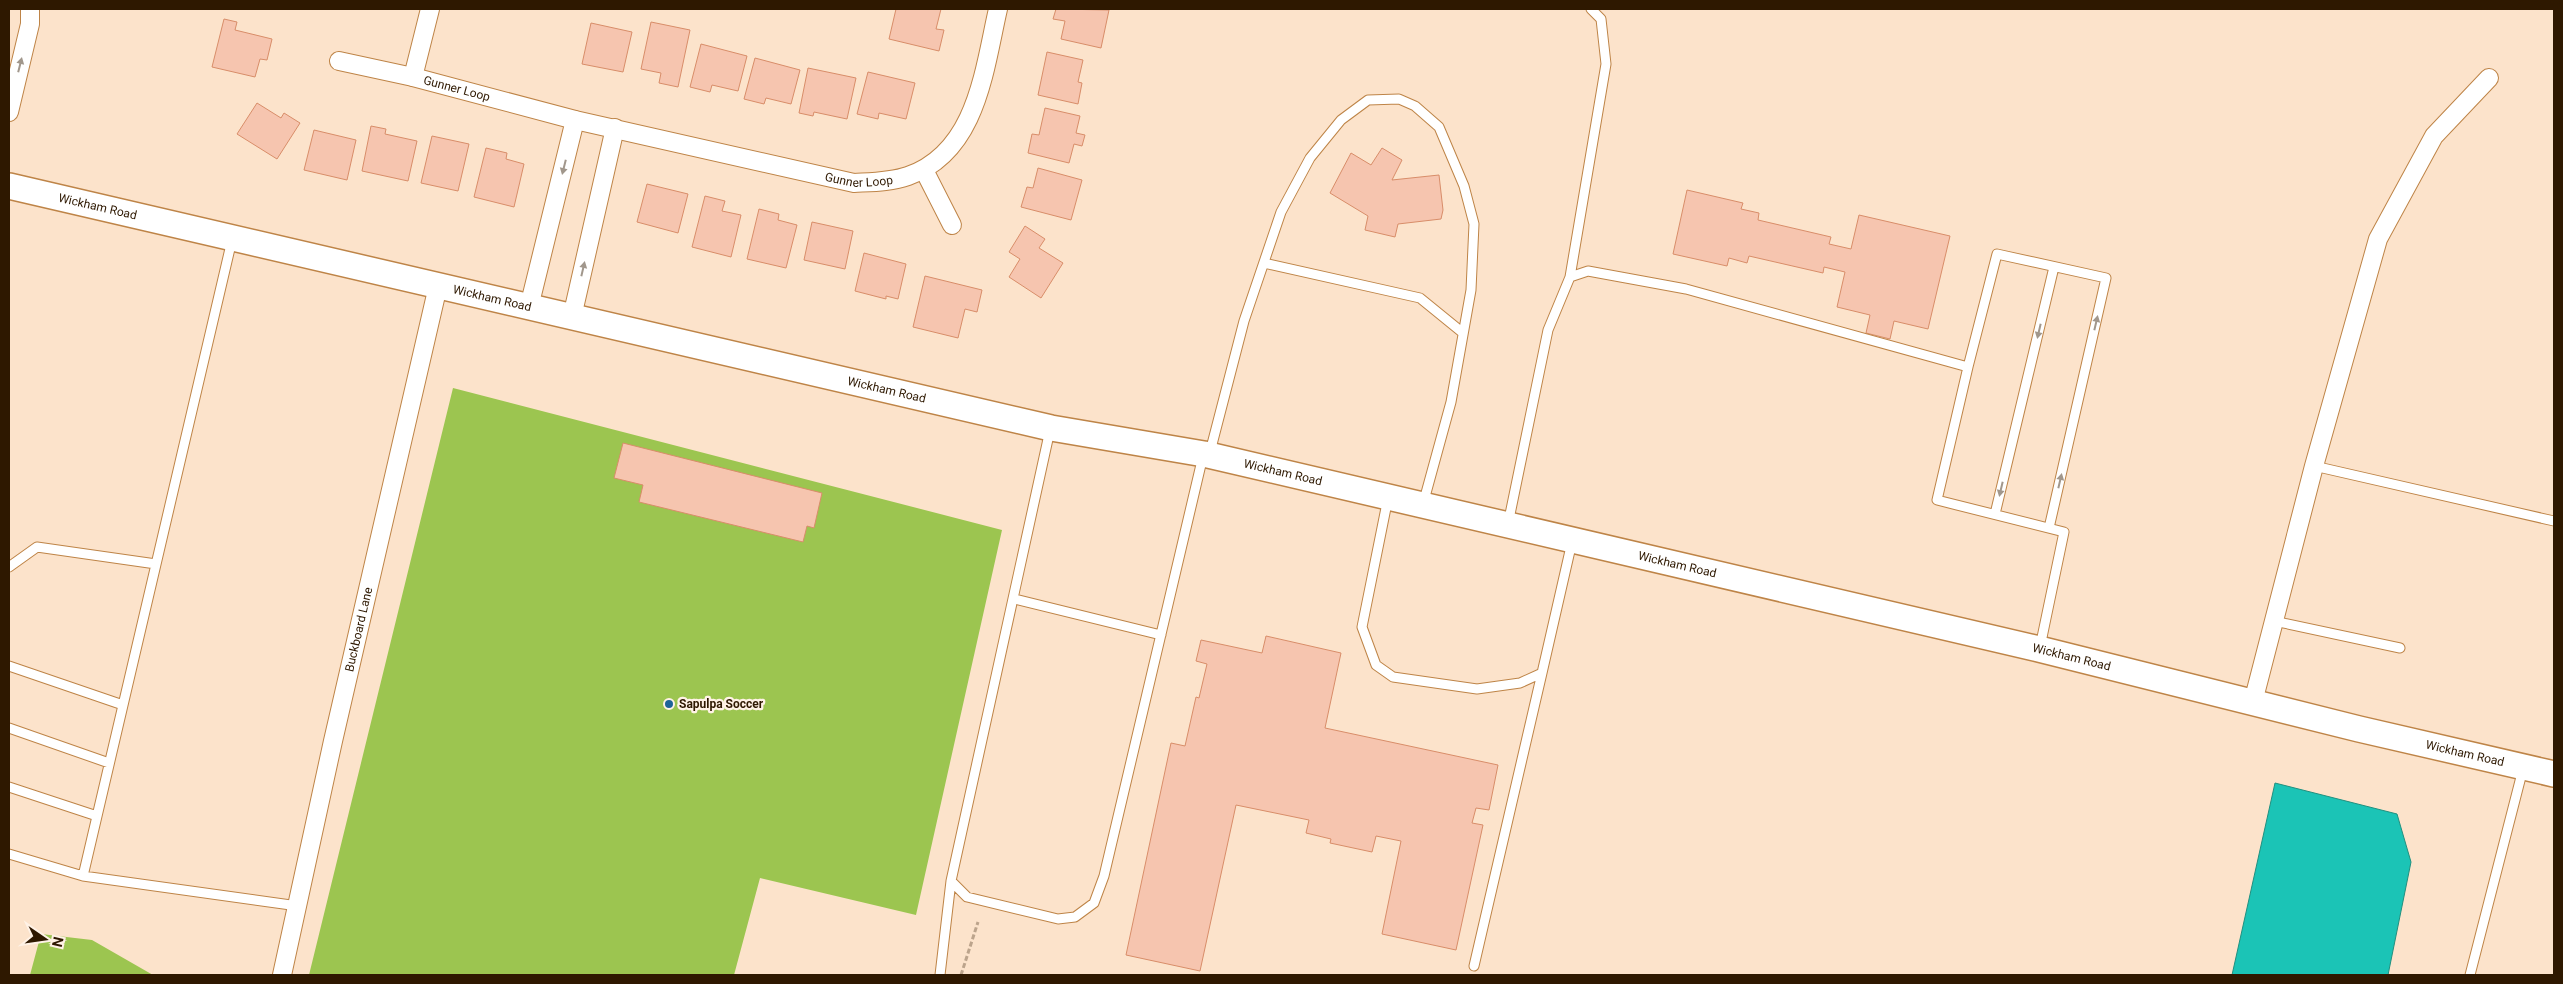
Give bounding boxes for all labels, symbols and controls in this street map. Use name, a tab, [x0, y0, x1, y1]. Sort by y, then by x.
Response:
one-way arrow	[16, 57, 24, 72]
street label: Gunner Loop	[422, 73, 492, 104]
one-way arrow	[560, 159, 568, 174]
street label: Gunner Loop	[824, 170, 894, 190]
street label: Wickham Road	[57, 191, 138, 222]
one-way arrow	[579, 262, 587, 277]
street label: Wickham Road	[452, 282, 533, 314]
one-way arrow	[2092, 315, 2100, 330]
one-way arrow	[2035, 323, 2043, 339]
street label: Wickham Road	[846, 374, 927, 406]
street label: Wickham Road	[1242, 457, 1324, 488]
one-way arrow	[2056, 473, 2064, 488]
one-way arrow	[1997, 482, 2005, 497]
street label: Wickham Road	[1637, 549, 1718, 580]
street label: Buckboard Lane	[342, 586, 375, 673]
street label: Wickham Road	[2031, 641, 2112, 674]
place label: Sapulpa Soccer	[679, 697, 764, 711]
marker: Sapulpa Soccer	[663, 698, 675, 710]
street label: Wickham Road	[2424, 738, 2506, 769]
north arrow	[20, 914, 70, 964]
text: N	[49, 935, 67, 949]

